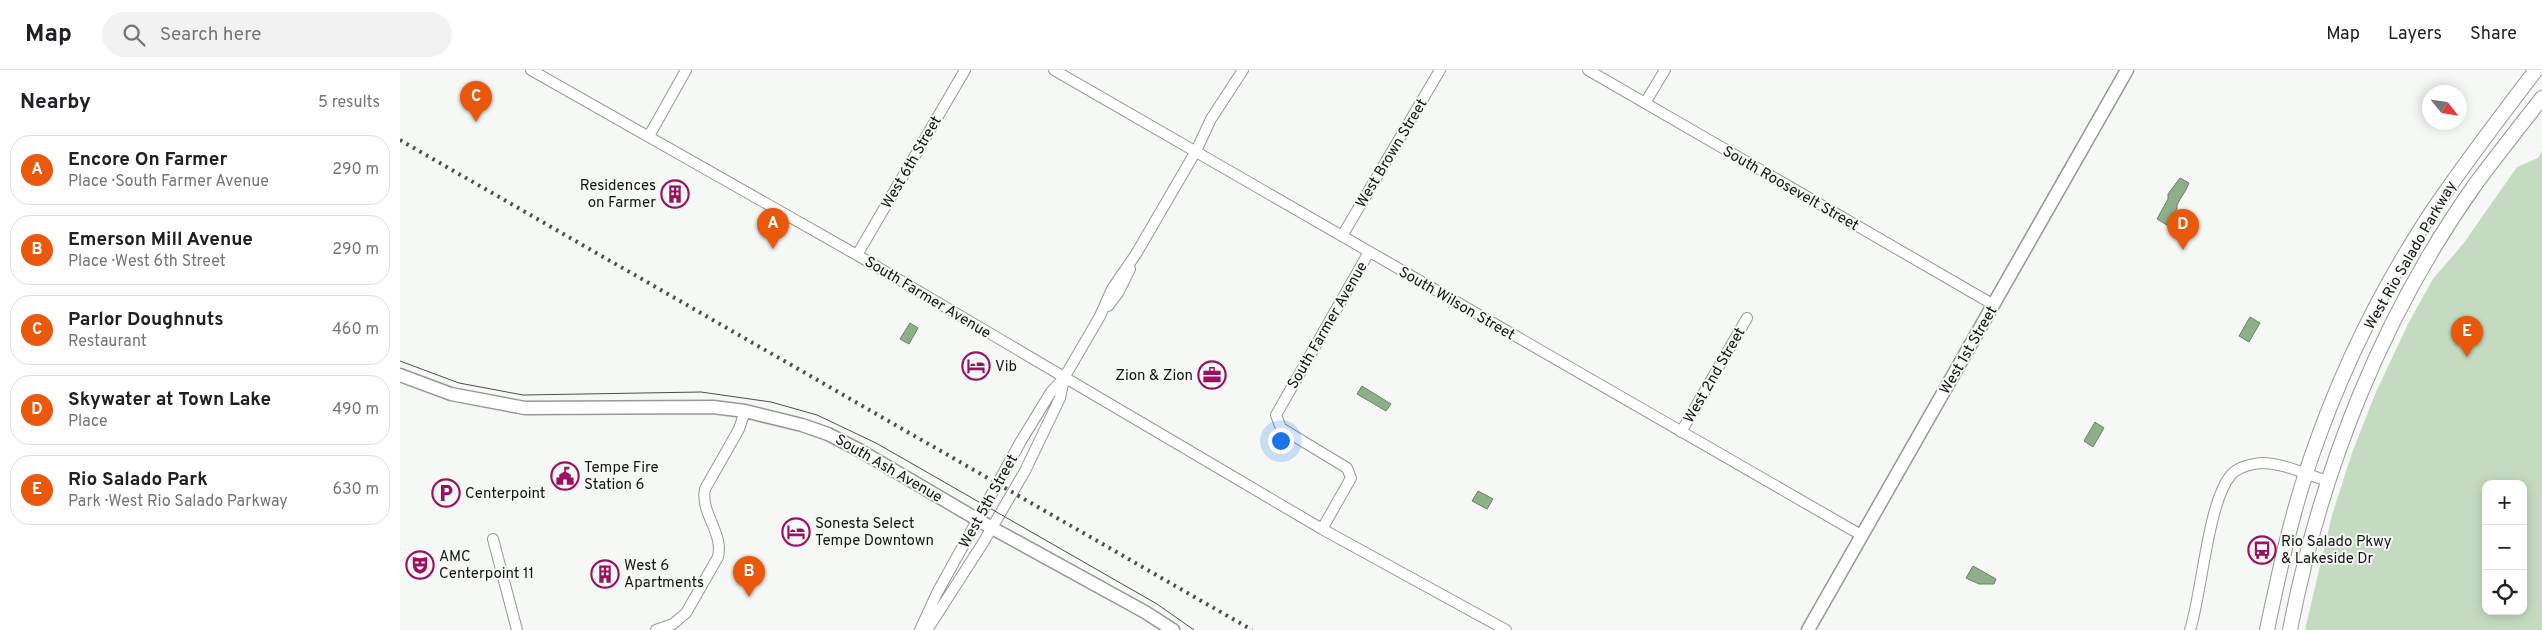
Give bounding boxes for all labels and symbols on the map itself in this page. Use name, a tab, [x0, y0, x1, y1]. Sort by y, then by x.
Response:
pin: C	[460, 81, 492, 122]
north arrow	[2422, 85, 2467, 130]
street label: West Brown Street	[1352, 96, 1432, 212]
street label: West 6th Street	[878, 113, 946, 212]
street label: South Roosevelt Street	[1719, 143, 1862, 236]
place label: Residences on Farmer	[580, 177, 656, 213]
street label: West Rio Salado Parkway	[2361, 178, 2462, 333]
building icon: Residences on Farmer	[660, 179, 690, 209]
pin: A	[757, 208, 789, 249]
pin: D	[2167, 209, 2199, 250]
street label: South Farmer Avenue	[861, 253, 994, 344]
street label: South Farmer Avenue	[1284, 259, 1373, 393]
street label: South Wilson Street	[1395, 263, 1518, 345]
street label: West 1st Street	[1936, 303, 2002, 398]
pin: E	[2451, 316, 2483, 357]
street label: West 2nd Street	[1680, 324, 1750, 427]
hotel icon: Vib	[961, 351, 991, 381]
place label: Vib	[995, 358, 1017, 377]
office icon: Zion & Zion	[1197, 360, 1227, 390]
place label: Zion & Zion	[1115, 367, 1193, 386]
your location	[1268, 428, 1294, 454]
street label: South Ash Avenue	[831, 431, 945, 508]
street label: West 5th Street	[956, 452, 1023, 552]
place label: Tempe Fire Station 6	[584, 459, 659, 495]
public building icon: Tempe Fire Station 6	[550, 461, 580, 491]
parking icon: Centerpoint	[431, 478, 461, 508]
place label: Centerpoint	[465, 485, 546, 504]
place label: Sonesta Select Tempe Downtown	[815, 515, 934, 551]
hotel icon: Sonesta Select Tempe Downtown	[781, 517, 811, 547]
place label: Rio Salado Pkwy & Lakeside Dr	[2281, 533, 2392, 569]
bus stop icon: Rio Salado Pkwy & Lakeside Dr	[2247, 535, 2277, 565]
place label: AMC Centerpoint 11	[439, 548, 534, 584]
theatre icon: AMC Centerpoint 11	[405, 550, 435, 580]
pin: B	[733, 556, 765, 597]
place label: West 6 Apartments	[624, 557, 704, 593]
building icon: West 6 Apartments	[590, 559, 620, 589]

